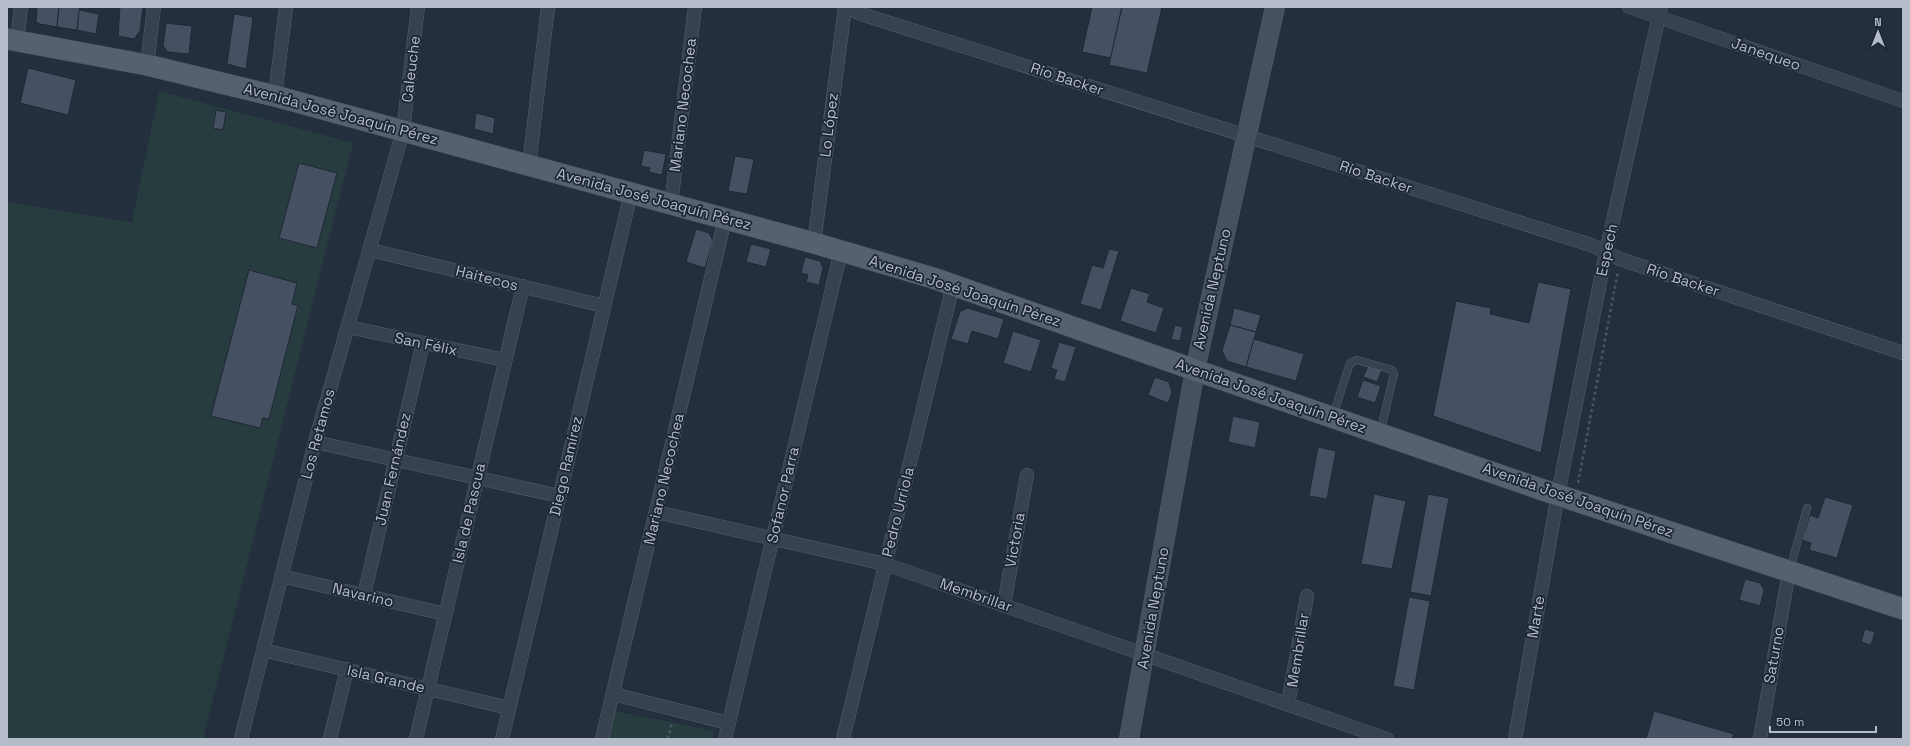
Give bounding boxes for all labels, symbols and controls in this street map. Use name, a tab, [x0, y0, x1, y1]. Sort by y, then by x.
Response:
north arrow	[1858, 12, 1898, 52]
text: N	[1874, 15, 1882, 29]
street label: Janequeo	[1729, 33, 1803, 74]
street label: Caleuche	[397, 34, 424, 103]
street label: Mariano Necochea	[665, 37, 700, 173]
street label: Río Backer	[1028, 58, 1106, 99]
street label: Avenida José Joaquín Pérez	[242, 78, 440, 149]
street label: Lo López	[815, 92, 842, 158]
street label: Río Backer	[1337, 156, 1415, 197]
street label: Avenida José Joaquín Pérez	[555, 163, 753, 234]
street label: Espech	[1592, 222, 1621, 278]
street label: Avenida Neptuno	[1188, 227, 1235, 351]
street label: Avenida José Joaquín Pérez	[867, 251, 1063, 331]
street label: Río Backer	[1644, 259, 1722, 300]
street label: Haitecos	[454, 261, 520, 294]
street label: San Félix	[393, 328, 459, 359]
street label: Avenida José Joaquín Pérez	[1173, 354, 1369, 437]
street label: Los Retamos	[296, 387, 339, 481]
street label: Juan Fernández	[370, 411, 415, 527]
street label: Mariano Necochea	[639, 411, 688, 547]
street label: Diego Ramírez	[545, 414, 586, 518]
street label: Sofanor Parra	[762, 444, 803, 545]
street label: Avenida José Joaquín Pérez	[1480, 458, 1676, 541]
street label: Isla de Pascua	[448, 461, 489, 565]
street label: Pedro Urriola	[877, 464, 918, 559]
street label: Victoria	[1000, 511, 1029, 569]
street label: Avenida Neptuno	[1132, 545, 1173, 670]
street label: Membrillar	[937, 573, 1015, 616]
street label: Navarino	[331, 578, 396, 611]
street label: Marte	[1522, 594, 1549, 640]
street label: Membrillar	[1282, 611, 1313, 689]
street label: Saturno	[1759, 625, 1788, 685]
street label: Isla Grande	[345, 660, 427, 697]
scale bar	[1770, 708, 1876, 734]
text: 50 m	[1776, 714, 1804, 730]

